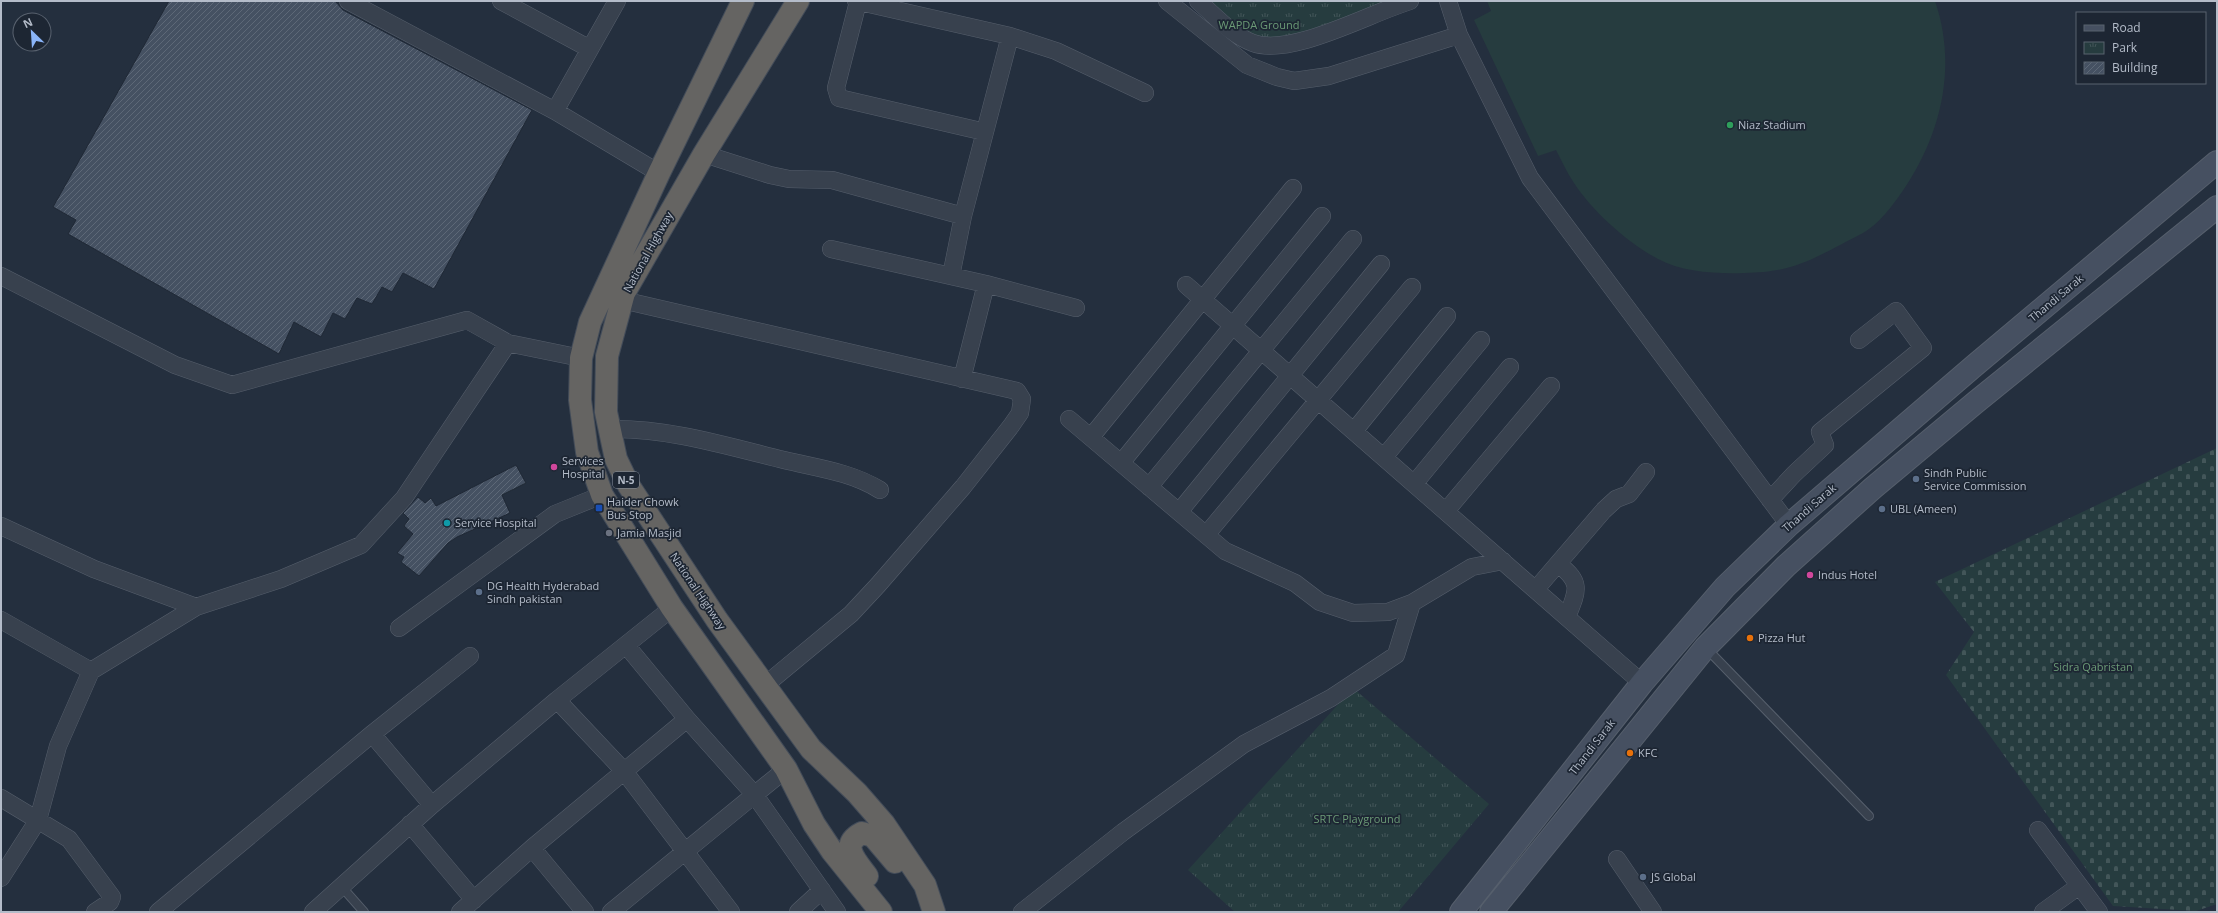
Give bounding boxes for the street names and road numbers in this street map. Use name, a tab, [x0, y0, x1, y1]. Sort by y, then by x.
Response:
street label: National Highway	[619, 208, 676, 295]
street label: Thandi Sarak	[2025, 270, 2086, 325]
road number: N-5	[613, 472, 639, 488]
street label: Thandi Sarak	[1779, 480, 1839, 535]
street label: National Highway	[667, 549, 730, 633]
street label: Thandi Sarak	[1565, 716, 1618, 778]

